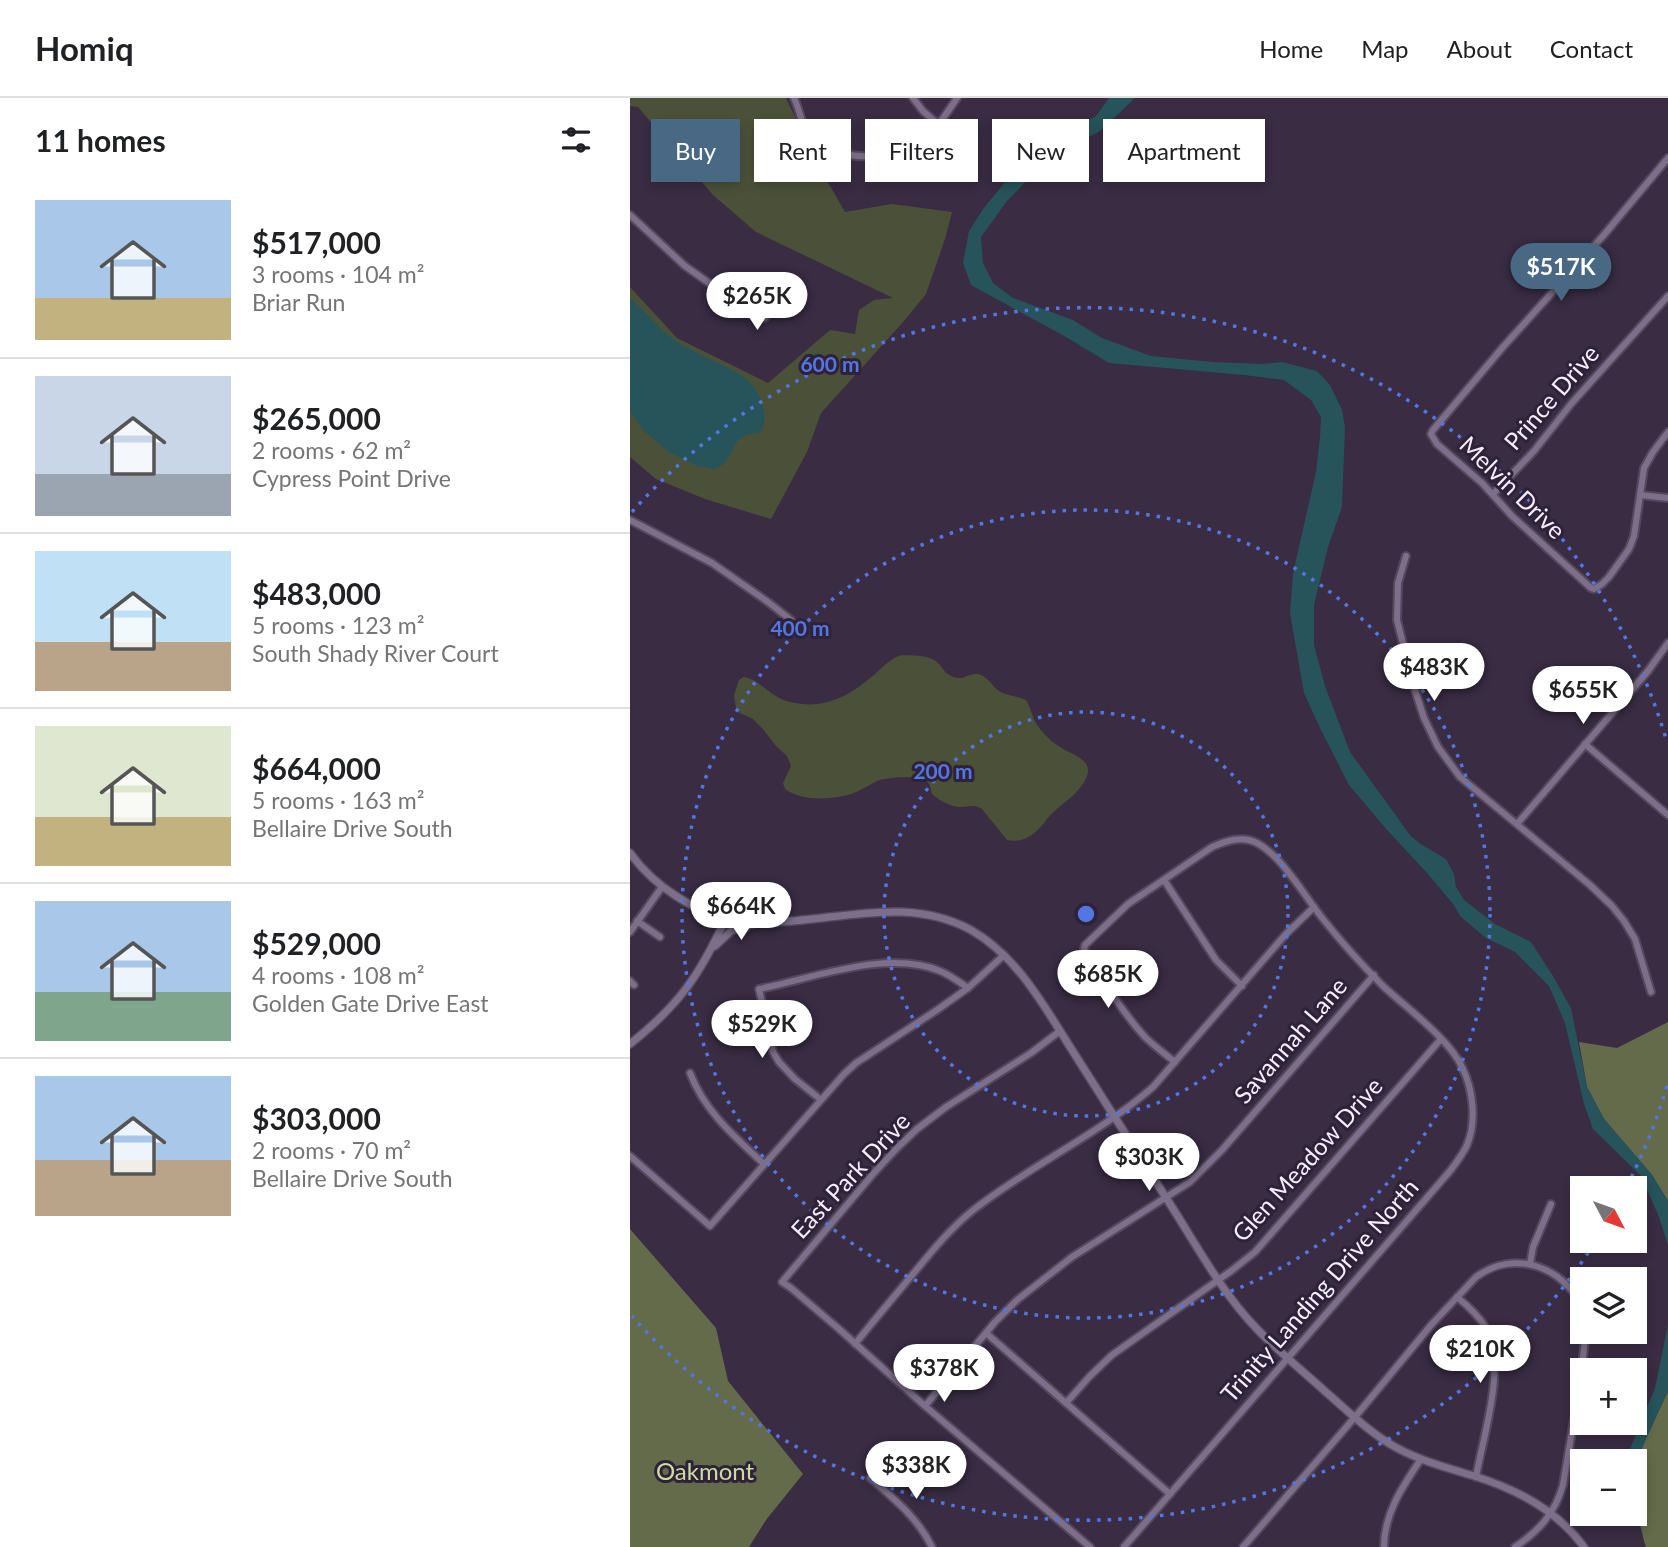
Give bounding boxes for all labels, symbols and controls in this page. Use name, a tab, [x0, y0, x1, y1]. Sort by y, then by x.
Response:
text: Homiq	[35, 28, 134, 68]
text: Home	[1259, 34, 1323, 63]
text: Map	[1361, 34, 1409, 63]
text: About	[1447, 34, 1512, 63]
text: Contact	[1550, 34, 1633, 63]
chip: Buy	[651, 119, 740, 182]
chip: Rent	[754, 119, 851, 182]
chip: Filters	[865, 119, 978, 182]
chip: New	[992, 119, 1089, 182]
chip: Apartment	[1103, 119, 1265, 182]
icon: filters	[557, 121, 595, 159]
text: 11 homes	[35, 122, 166, 158]
text: $517,000	[252, 224, 381, 260]
icon: home	[91, 228, 175, 312]
pin: $517K	[1512, 244, 1610, 303]
text: $517K	[1526, 252, 1596, 280]
text: 3 rooms · 104 m²	[252, 260, 424, 288]
pin: $265K	[708, 272, 806, 332]
text: $265K	[722, 281, 792, 309]
text: Briar Run	[252, 288, 345, 316]
street label: Prince Drive	[1497, 339, 1604, 455]
text: 600 m	[800, 351, 860, 376]
text: $265,000	[252, 400, 381, 436]
icon: home	[91, 404, 175, 488]
street label: Melvin Drive	[1454, 430, 1572, 544]
text: 2 rooms · 62 m²	[252, 436, 411, 464]
text: Cypress Point Drive	[252, 464, 451, 492]
text: $483,000	[252, 575, 381, 611]
icon: home	[91, 579, 175, 663]
text: 5 rooms · 123 m²	[252, 611, 424, 639]
text: 400 m	[770, 615, 830, 640]
text: South Shady River Court	[252, 639, 499, 667]
pin: $483K	[1385, 644, 1483, 703]
text: $483K	[1399, 652, 1469, 680]
pin: $655K	[1534, 666, 1632, 726]
text: $655K	[1548, 675, 1618, 703]
text: $664,000	[252, 750, 381, 786]
icon: home	[91, 754, 175, 838]
text: 200 m	[913, 758, 973, 783]
text: 5 rooms · 163 m²	[252, 786, 424, 814]
text: Bellaire Drive South	[252, 814, 453, 842]
pin: $664K	[692, 882, 790, 942]
text: $664K	[706, 891, 776, 919]
centre of rings	[1074, 902, 1098, 926]
text: $529,000	[252, 925, 381, 961]
icon: home	[91, 929, 175, 1013]
pin: $685K	[1059, 950, 1157, 1010]
text: $685K	[1073, 959, 1143, 987]
text: 4 rooms · 108 m²	[252, 961, 424, 989]
street label: Savannah Lane	[1227, 971, 1352, 1109]
text: Golden Gate Drive East	[252, 989, 489, 1017]
pin: $529K	[713, 1000, 811, 1060]
text: $529K	[727, 1009, 797, 1037]
street label: Glen Meadow Drive	[1226, 1071, 1388, 1247]
text: $303,000	[252, 1100, 381, 1136]
icon: home	[91, 1104, 175, 1188]
street label: East Park Drive	[784, 1106, 915, 1244]
pin: $303K	[1100, 1134, 1198, 1193]
text: 2 rooms · 70 m²	[252, 1136, 411, 1164]
text: $303K	[1114, 1142, 1184, 1170]
text: Bellaire Drive South	[252, 1164, 453, 1192]
street label: Trinity Landing Drive North	[1214, 1172, 1424, 1408]
north arrow	[1570, 1176, 1647, 1253]
map controls	[1570, 1176, 1647, 1526]
button: layers	[1570, 1267, 1647, 1344]
pin: $210K	[1431, 1326, 1529, 1385]
text: $210K	[1445, 1334, 1515, 1362]
pin: $378K	[895, 1344, 993, 1404]
text: $378K	[909, 1353, 979, 1381]
button: +	[1570, 1358, 1647, 1435]
pin: $338K	[867, 1442, 965, 1501]
button: −	[1570, 1449, 1647, 1526]
text: $338K	[881, 1450, 951, 1478]
park label: Oakmont	[656, 1456, 754, 1485]

